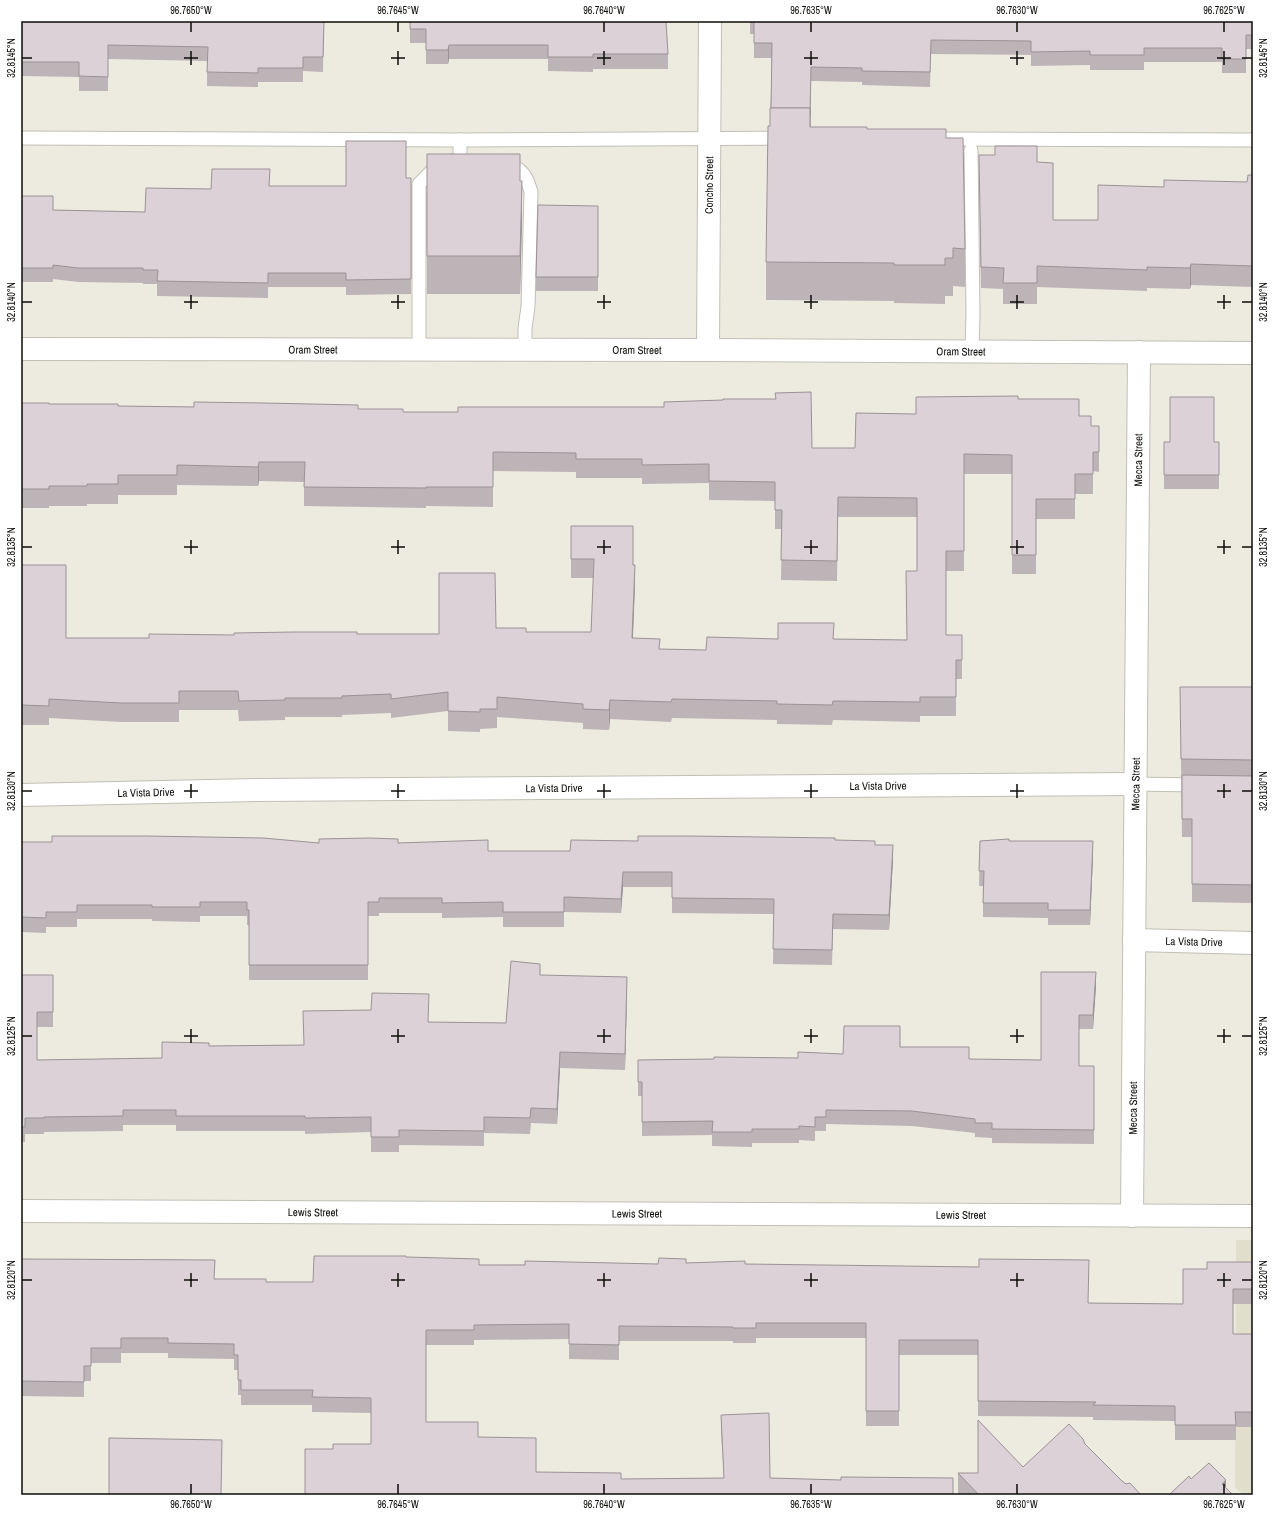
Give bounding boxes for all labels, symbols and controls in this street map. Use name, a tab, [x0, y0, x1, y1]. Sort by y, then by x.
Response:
text: 96.7650°W	[170, 4, 212, 17]
text: 96.7645°W	[377, 4, 419, 17]
text: 96.7640°W	[583, 4, 625, 17]
text: 96.7635°W	[790, 4, 832, 17]
text: 96.7630°W	[996, 4, 1038, 17]
text: 96.7625°W	[1203, 4, 1245, 17]
text: 32.8145°N	[5, 38, 18, 78]
text: 32.8145°N	[1257, 38, 1270, 78]
street label: Concho Street	[702, 156, 716, 214]
text: 32.8140°N	[5, 282, 18, 322]
text: 32.8140°N	[1257, 282, 1270, 322]
street label: Oram Street	[288, 342, 338, 356]
street label: Oram Street	[612, 343, 662, 357]
street label: Oram Street	[936, 344, 986, 359]
street label: Mecca Street	[1131, 433, 1145, 487]
text: 32.8135°N	[5, 527, 18, 567]
text: 32.8135°N	[1257, 527, 1270, 567]
street label: Mecca Street	[1128, 757, 1143, 811]
text: 32.8130°N	[5, 771, 18, 811]
text: 32.8130°N	[1257, 771, 1270, 811]
street label: La Vista Drive	[849, 779, 907, 793]
street label: La Vista Drive	[525, 781, 583, 795]
street label: La Vista Drive	[117, 785, 175, 800]
street label: La Vista Drive	[1165, 934, 1223, 949]
text: 32.8125°N	[5, 1016, 18, 1056]
text: 32.8125°N	[1257, 1016, 1270, 1056]
street label: Mecca Street	[1126, 1081, 1140, 1135]
street label: Lewis Street	[288, 1205, 339, 1219]
street label: Lewis Street	[612, 1206, 663, 1221]
street label: Lewis Street	[936, 1208, 987, 1222]
text: 32.8120°N	[5, 1260, 18, 1300]
text: 32.8120°N	[1257, 1260, 1270, 1300]
text: 96.7650°W	[170, 1498, 212, 1511]
text: 96.7645°W	[377, 1498, 419, 1511]
text: 96.7640°W	[583, 1498, 625, 1511]
text: 96.7635°W	[790, 1498, 832, 1511]
text: 96.7630°W	[996, 1498, 1038, 1511]
text: 96.7625°W	[1203, 1498, 1245, 1511]

